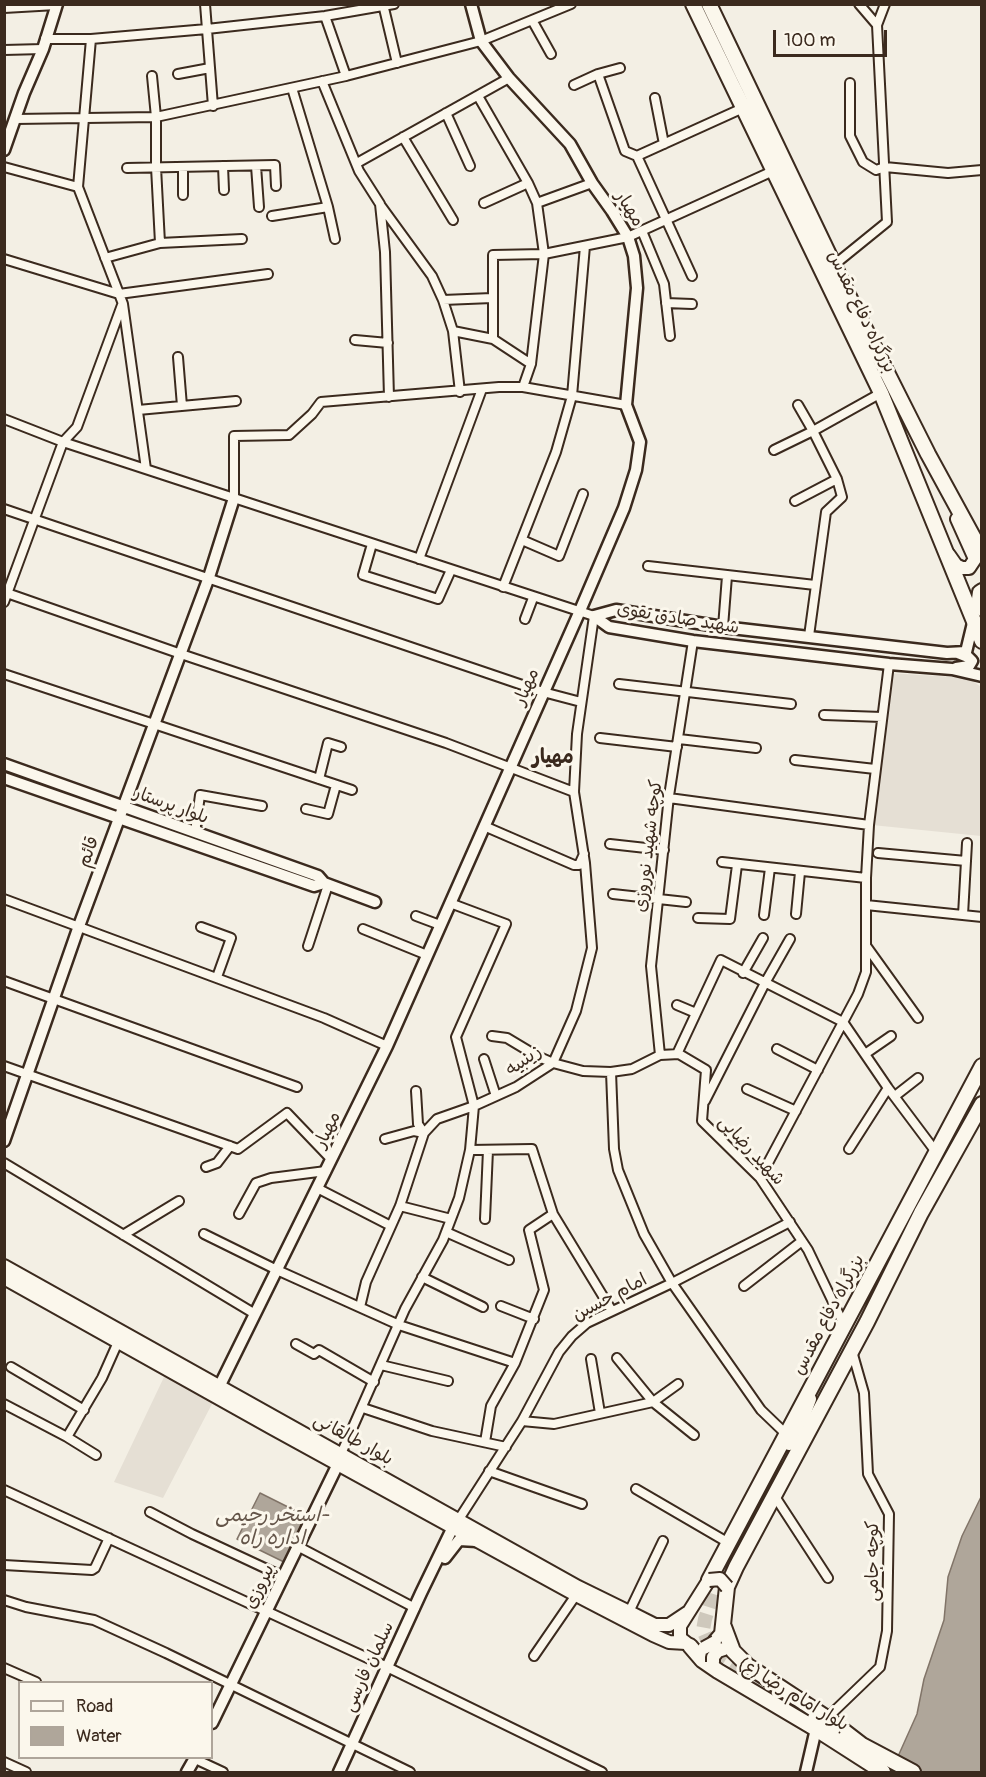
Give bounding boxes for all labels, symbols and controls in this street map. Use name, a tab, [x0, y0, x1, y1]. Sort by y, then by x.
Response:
scale bar	[776, 18, 890, 56]
text: 100 m	[784, 29, 836, 52]
street label: مهیار	[610, 187, 648, 231]
street label: بزرگراه دفاع مقدس	[822, 247, 900, 377]
street label: شهید صادق تقوی	[615, 599, 741, 639]
street label: مهیار	[509, 665, 545, 709]
district label: مهیار	[532, 746, 574, 770]
street label: کوچه شهید نوروزی	[630, 778, 668, 914]
street label: بلوار پرستار	[131, 782, 211, 830]
street label: قائم	[73, 834, 105, 870]
street label: زینبیه	[502, 1041, 546, 1081]
street label: مهیار	[310, 1108, 346, 1152]
street label: شهید رضایی	[713, 1112, 789, 1190]
street label: بزرگراه دفاع مقدس	[788, 1251, 870, 1379]
street label: امام حسین	[569, 1269, 651, 1327]
street label: بلوار طالقانی	[309, 1409, 397, 1471]
water label: استخر رحیمی- اداره راه	[215, 1504, 329, 1551]
street label: کوچه جامی	[862, 1521, 884, 1601]
street label: پیروزی	[240, 1561, 280, 1613]
street label: سلمان فارسی	[339, 1618, 399, 1716]
street label: بلوار امام رضا (ع)	[734, 1654, 852, 1736]
legend	[18, 1681, 213, 1759]
text: Road	[76, 1695, 113, 1718]
text: Water	[76, 1725, 122, 1748]

